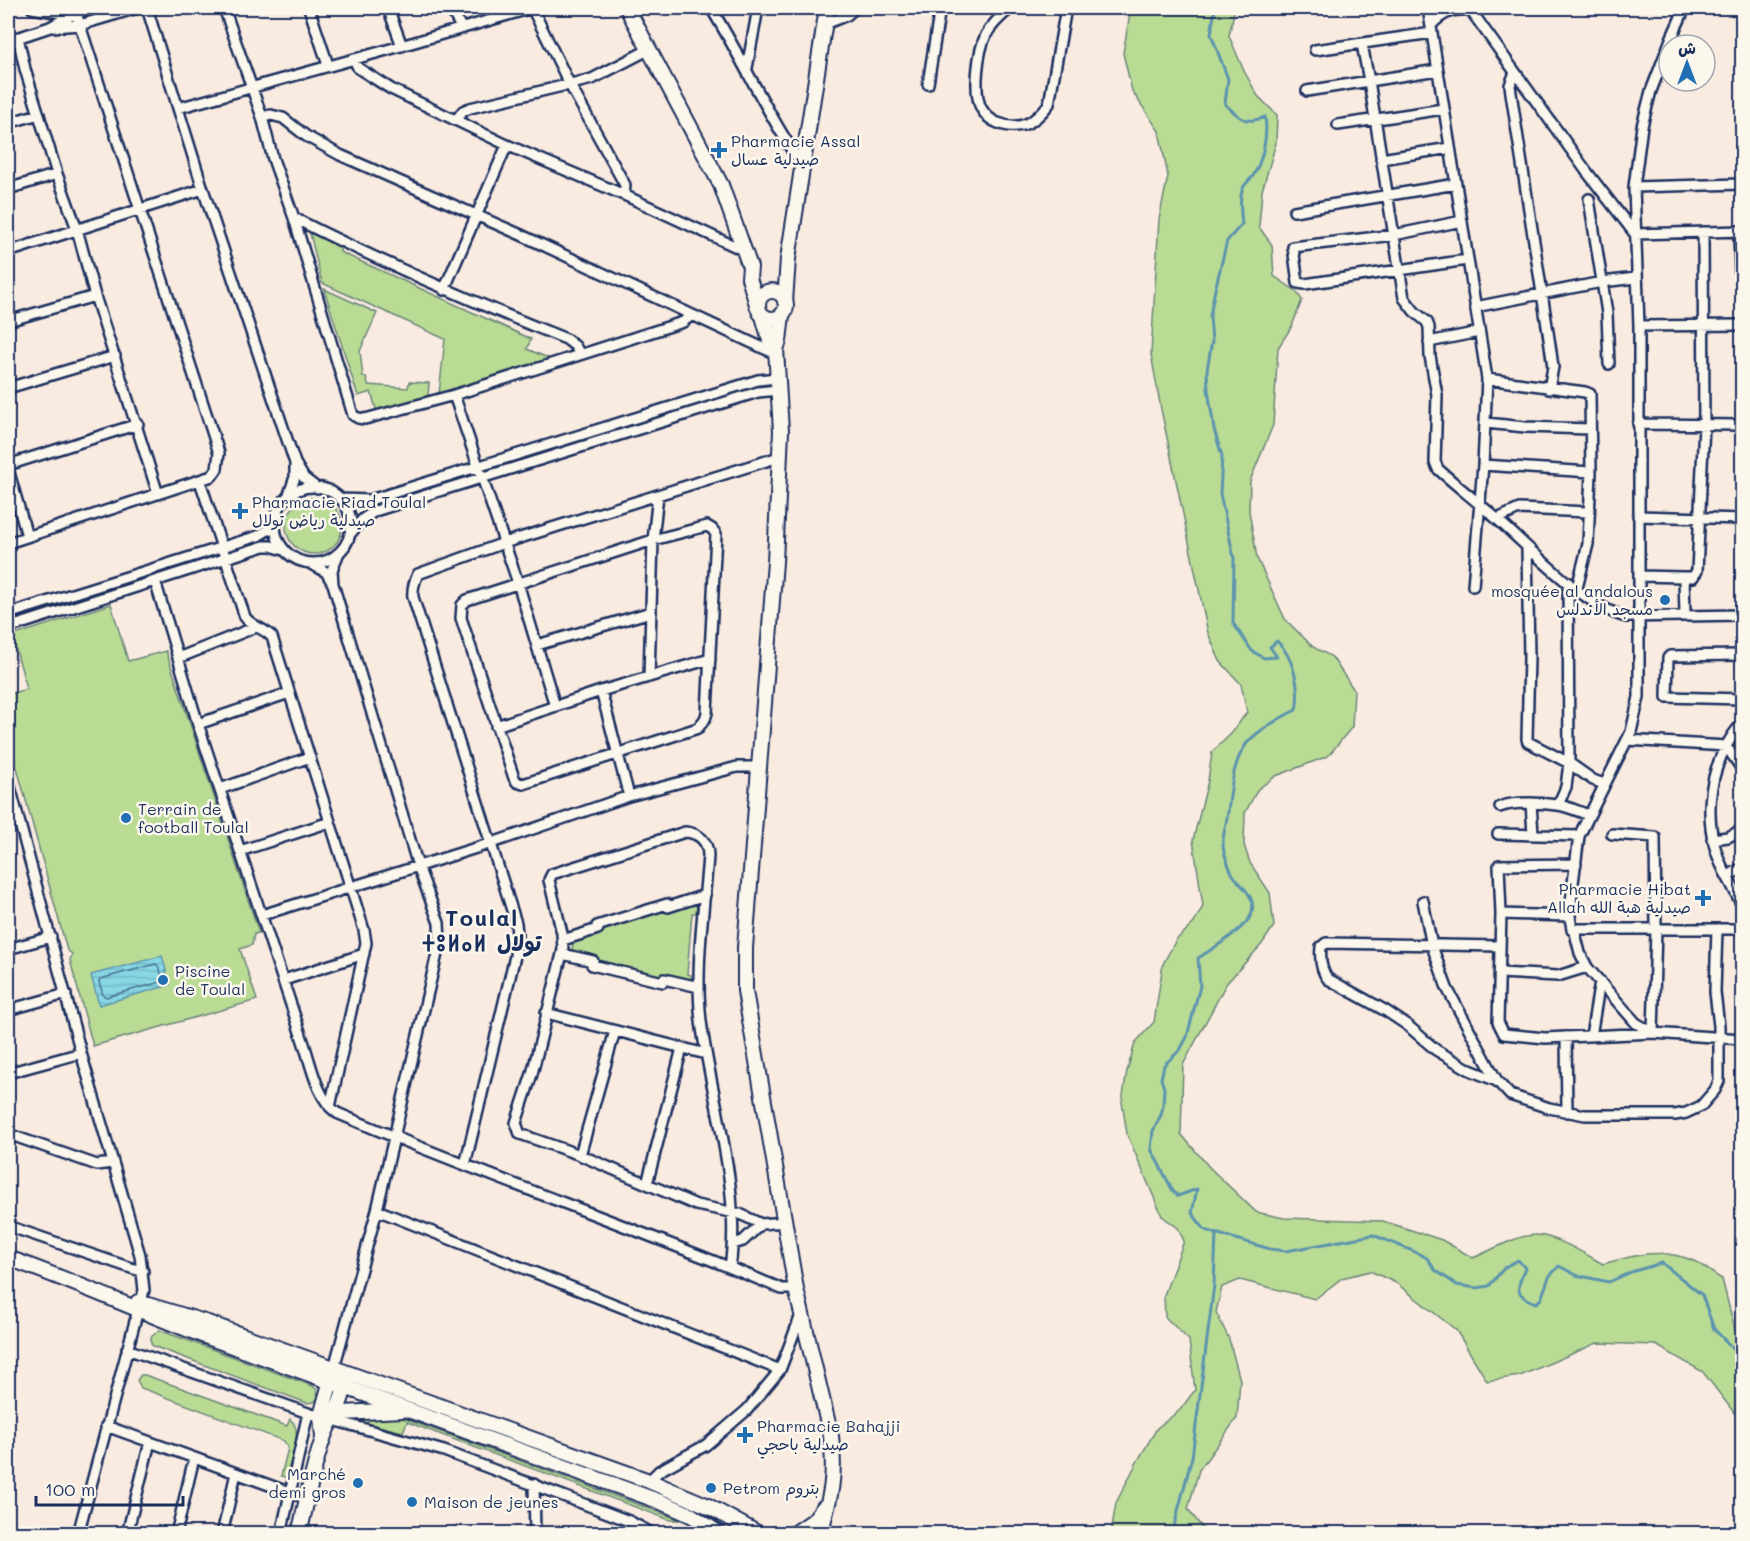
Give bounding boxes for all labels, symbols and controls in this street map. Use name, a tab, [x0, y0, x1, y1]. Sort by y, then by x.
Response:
north arrow	[1657, 33, 1717, 93]
text: ش	[1678, 37, 1696, 58]
place label: Pharmacie Assal صيدلية عسال	[731, 130, 860, 169]
marker: Pharmacie Assal صيدلية عسال	[712, 143, 726, 157]
place label: Pharmacie Riad Toulal صيدلية رياض تولال	[252, 491, 426, 531]
marker: Pharmacie Riad Toulal صيدلية رياض تولال	[233, 504, 247, 518]
place label: mosquée al andalous مسجد الأندلس	[1491, 580, 1653, 619]
marker: mosquée al andalous مسجد الأندلس	[1658, 593, 1672, 607]
place label: Terrain de football Toulal	[138, 798, 249, 837]
marker: Terrain de football Toulal	[119, 811, 133, 825]
place label: Pharmacie Hibat Allah صيدلية هبة الله	[1547, 878, 1691, 917]
marker: Pharmacie Hibat Allah صيدلية هبة الله	[1696, 891, 1710, 905]
district label: Toulal ⵜⵓⵍⴰⵍ تولال	[423, 903, 542, 957]
place label: Piscine de Toulal	[175, 960, 245, 999]
marker: Piscine de Toulal	[156, 973, 170, 987]
place label: Pharmacie Bahajji صيدلية باحجي	[757, 1415, 900, 1459]
marker: Pharmacie Bahajji صيدلية باحجي	[738, 1428, 752, 1442]
place label: Marché demi gros	[269, 1463, 346, 1502]
scale bar	[36, 1469, 183, 1507]
marker: Marché demi gros	[351, 1476, 365, 1490]
text: 100 m	[45, 1477, 95, 1501]
place label: Petrom بتروم	[723, 1477, 820, 1501]
marker: Petrom بتروم	[704, 1481, 718, 1495]
place label: Maison de jeunes	[424, 1491, 559, 1512]
marker: Maison de jeunes	[405, 1495, 419, 1509]

